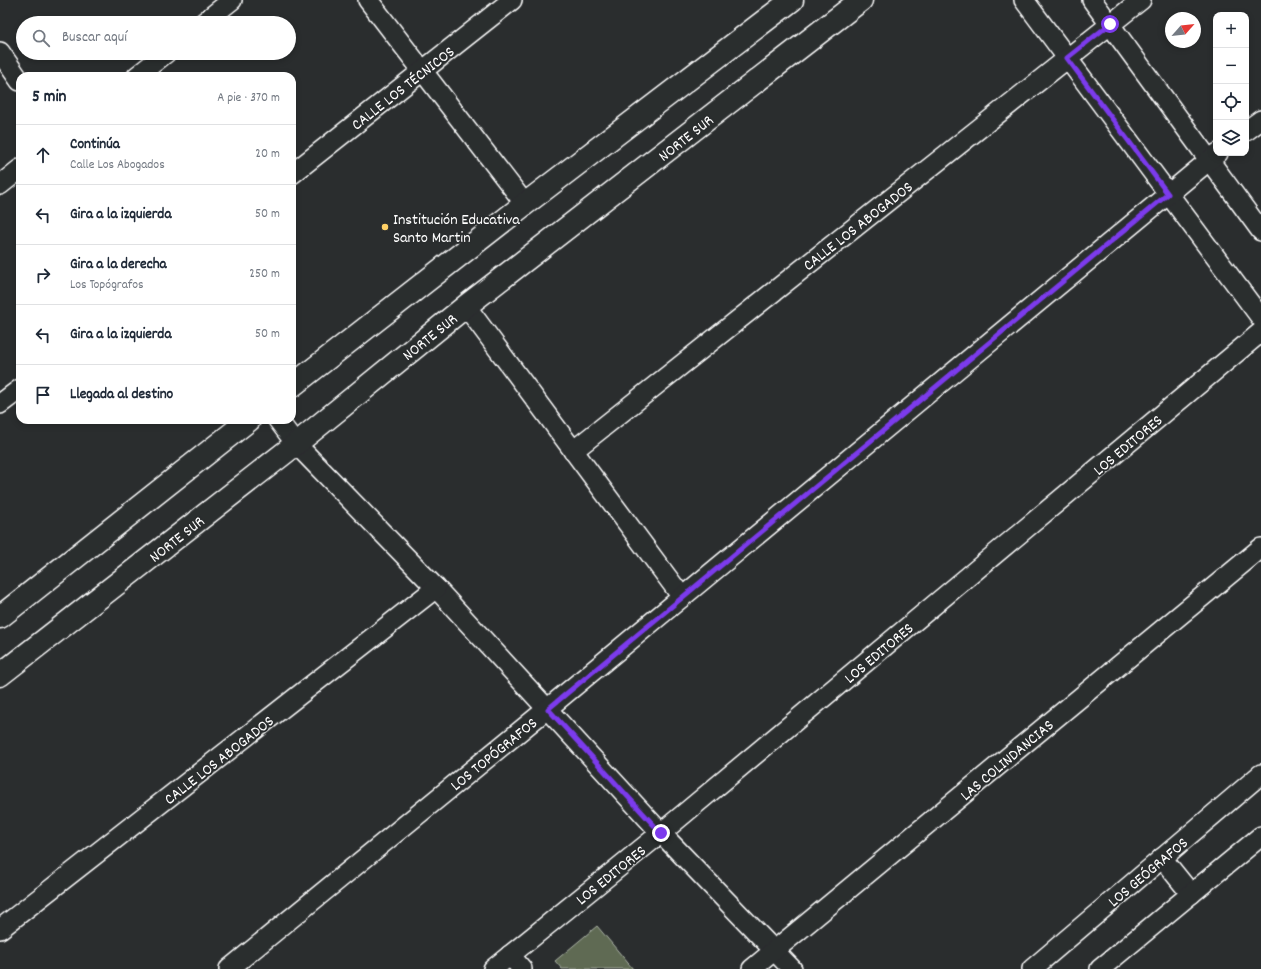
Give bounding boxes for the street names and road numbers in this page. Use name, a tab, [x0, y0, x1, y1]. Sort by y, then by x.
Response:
street label: CALLE LOS TÉCNICOS	[347, 41, 460, 137]
street label: NORTE SUR	[654, 110, 719, 168]
street label: CALLE LOS ABOGADOS	[799, 177, 918, 277]
street label: NORTE SUR	[398, 308, 463, 367]
street label: LOS EDITORES	[1089, 410, 1168, 482]
street label: NORTE SUR	[145, 511, 210, 569]
street label: LOS EDITORES	[840, 618, 919, 690]
street label: CALLE LOS ABOGADOS	[160, 711, 279, 811]
street label: LOS TOPÓGRAFOS	[446, 713, 543, 797]
street label: LAS COLINDANCIAS	[956, 715, 1059, 807]
street label: LOS GEÓGRAFOS	[1103, 832, 1194, 913]
street label: LOS EDITORES	[571, 840, 652, 912]

